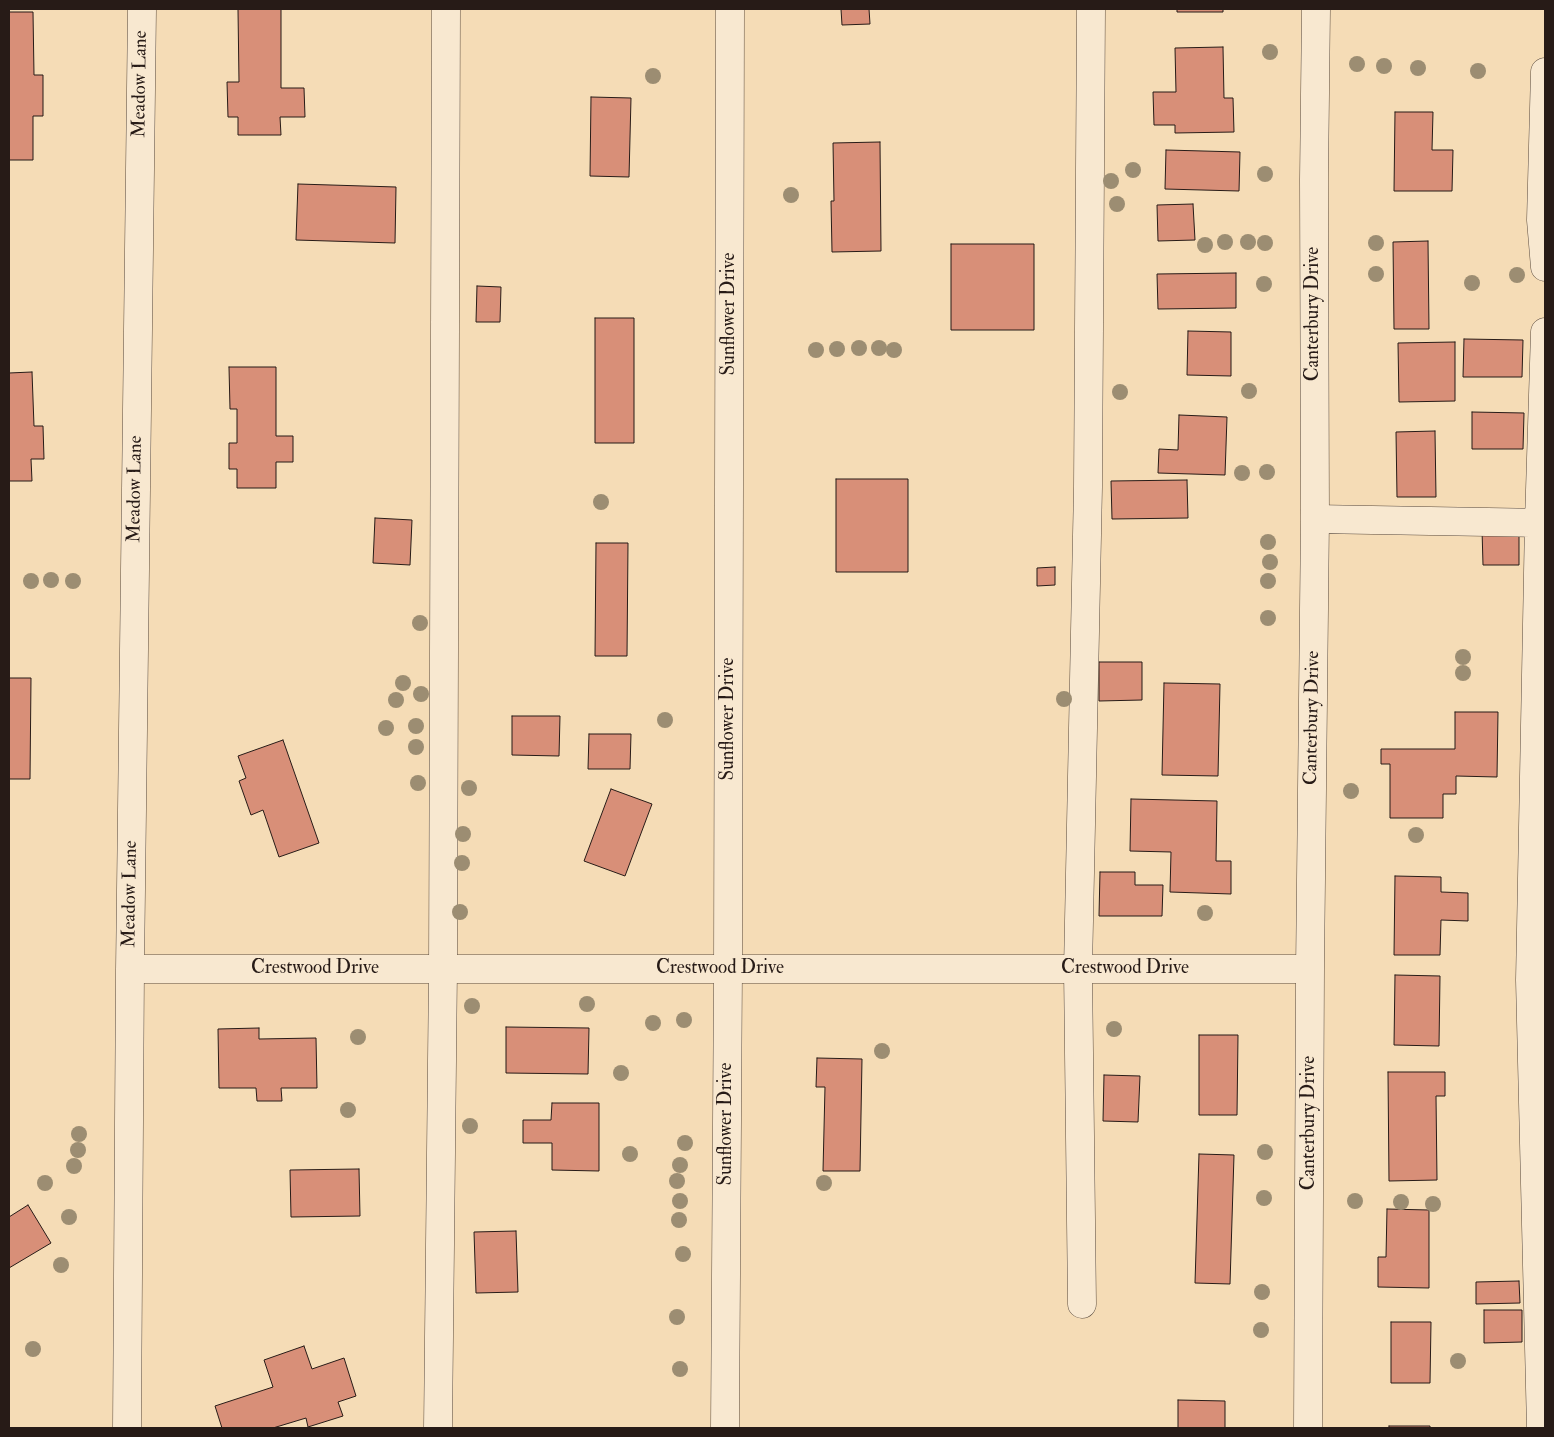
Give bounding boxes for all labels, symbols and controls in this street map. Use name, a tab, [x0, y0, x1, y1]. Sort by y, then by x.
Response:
street label: Meadow Lane	[129, 30, 153, 138]
street label: Canterbury Drive	[1303, 247, 1325, 381]
street label: Sunflower Drive	[719, 252, 741, 376]
street label: Meadow Lane	[124, 435, 148, 543]
street label: Canterbury Drive	[1300, 651, 1326, 785]
street label: Sunflower Drive	[718, 657, 740, 781]
street label: Meadow Lane	[119, 840, 143, 948]
street label: Crestwood Drive	[251, 958, 379, 980]
street label: Crestwood Drive	[656, 958, 784, 980]
street label: Crestwood Drive	[1061, 958, 1189, 980]
street label: Canterbury Drive	[1299, 1056, 1321, 1190]
street label: Sunflower Drive	[716, 1062, 738, 1186]

